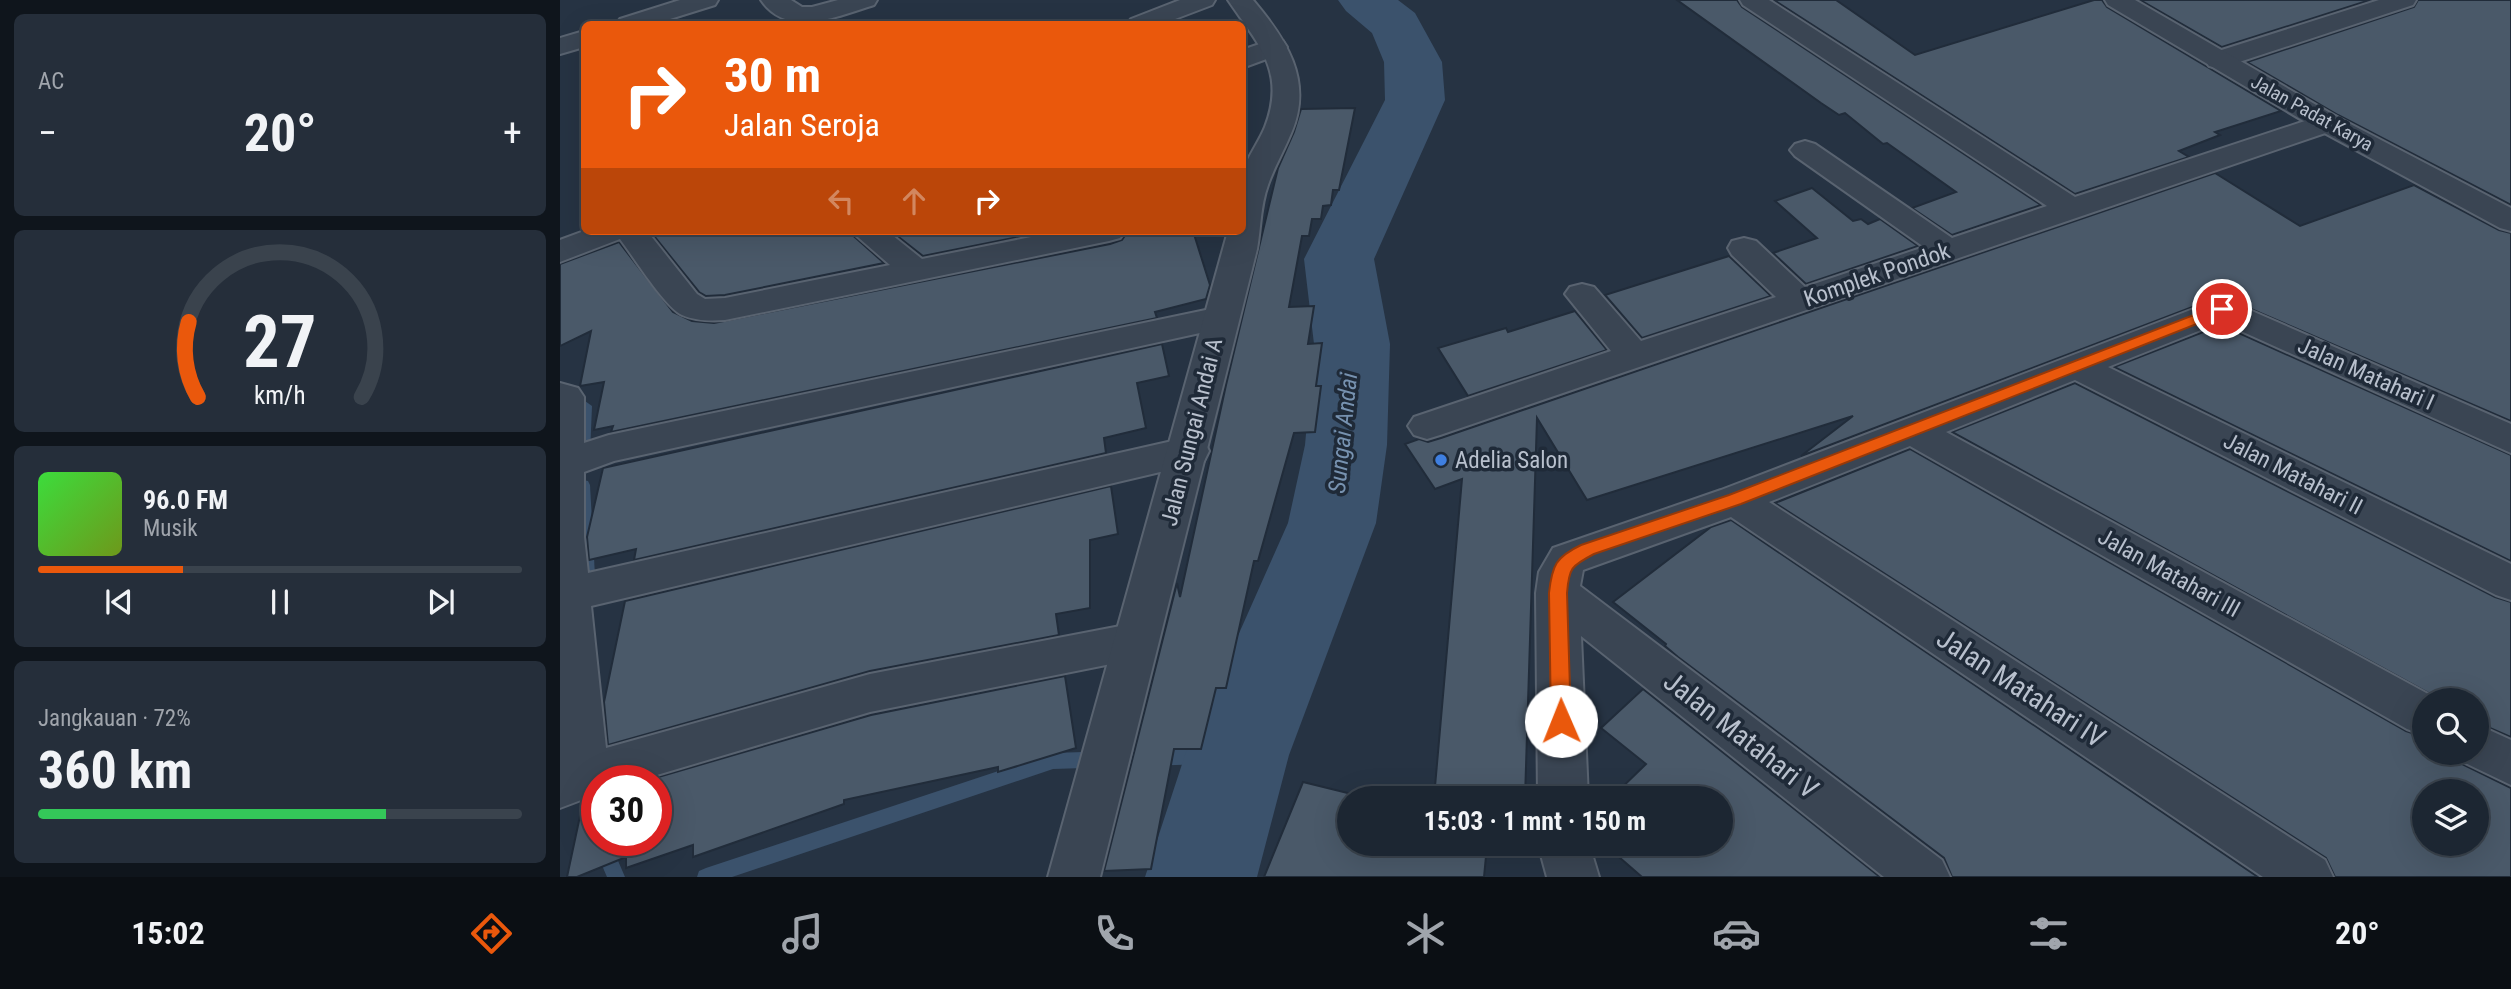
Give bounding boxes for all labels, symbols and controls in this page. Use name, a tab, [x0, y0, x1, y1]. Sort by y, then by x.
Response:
text: 30 m	[724, 47, 821, 104]
icon: right	[609, 49, 700, 140]
text: AC	[38, 68, 64, 95]
street label: Jalan Padat Karya	[2247, 70, 2377, 156]
text: 20°	[244, 103, 316, 164]
text: Jalan Seroja	[724, 106, 880, 144]
text: −	[38, 111, 57, 155]
text: +	[503, 111, 522, 155]
icon: left	[822, 182, 860, 220]
icon: ahead	[895, 182, 933, 220]
icon: right	[968, 182, 1006, 220]
street label: Komplek Pondok	[1800, 237, 1954, 313]
pin	[2192, 279, 2252, 339]
icon: arrive	[2203, 290, 2241, 328]
text: 27	[243, 299, 317, 385]
street label: Jalan Matahari I	[2294, 332, 2438, 416]
street label: Jalan Sungai Andai A	[1156, 335, 1228, 529]
water label: Sungai Andai	[1323, 371, 1363, 495]
text: km/h	[254, 380, 306, 409]
street label: Jalan Matahari II	[2219, 427, 2367, 521]
place label: Adelia Salon	[1455, 447, 1568, 474]
marker: Adelia Salon	[1433, 452, 1449, 468]
text: 96.0 FM	[143, 485, 228, 515]
text: Musik	[143, 515, 198, 542]
street label: Jalan Matahari III	[2093, 523, 2245, 623]
icon: previous	[100, 583, 138, 621]
icon: pause	[261, 583, 299, 621]
icon: next	[422, 583, 460, 621]
street label: Jalan Matahari IV	[1931, 621, 2112, 755]
street label: Jalan Matahari V	[1657, 664, 1825, 806]
position arrow	[1524, 684, 1598, 758]
map controls	[2412, 688, 2489, 856]
button: search	[2412, 688, 2489, 765]
text: Jangkauan · 72%	[38, 705, 191, 732]
text: 360 km	[38, 740, 192, 801]
speed limit sign: 30	[581, 765, 672, 856]
button: layers	[2412, 779, 2489, 856]
text: 15:03 · 1 mnt · 150 m	[1424, 806, 1646, 836]
icon: directions	[467, 909, 516, 958]
icon: music	[778, 909, 827, 958]
icon: phone	[1090, 909, 1139, 958]
icon: climate	[1401, 909, 1450, 958]
icon: car	[1712, 909, 1761, 958]
icon: filters	[2024, 909, 2073, 958]
text: 15:02	[131, 914, 205, 952]
text: 20°	[2335, 914, 2380, 952]

